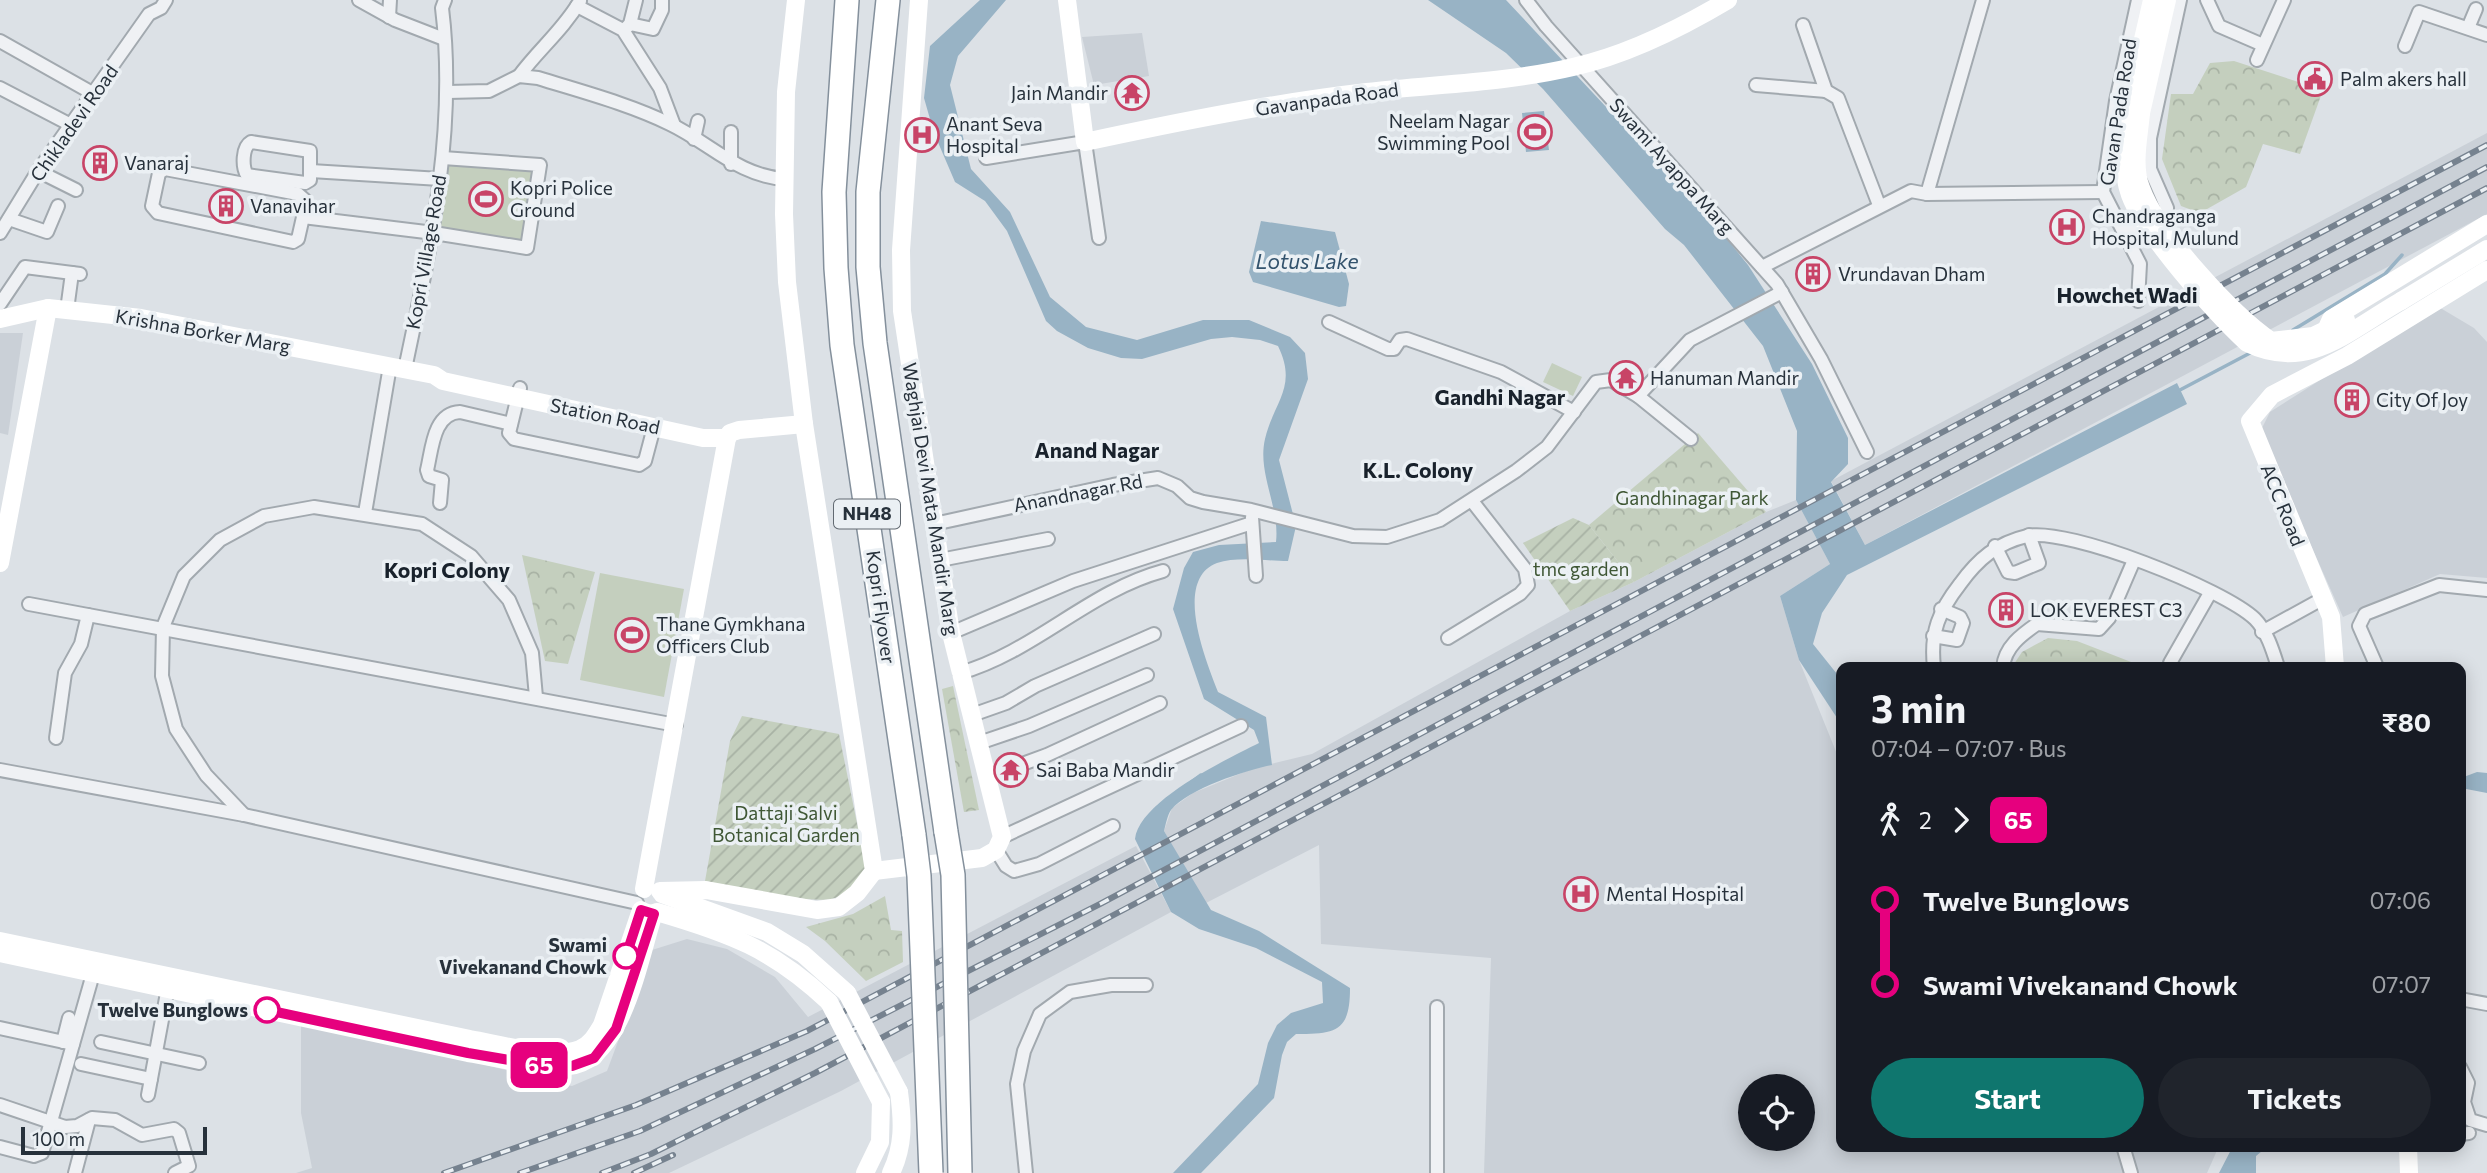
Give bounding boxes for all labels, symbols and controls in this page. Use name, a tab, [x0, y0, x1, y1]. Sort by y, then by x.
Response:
street label: Gavan Pada Road	[2095, 37, 2140, 187]
street label: Chikladevi Road	[25, 60, 122, 186]
public building icon: Palm akers hall	[2296, 60, 2334, 98]
place label: Palm akers hall	[2340, 67, 2467, 90]
temple icon: Jain Mandir	[1113, 74, 1151, 112]
street label: Gavanpada Road	[1254, 77, 1400, 120]
place label: Jain Mandir	[1011, 81, 1108, 104]
street label: Swami Ayappa Marg	[1605, 93, 1739, 238]
place label: Neelam Nagar Swimming Pool	[1377, 109, 1510, 154]
place label: Anant Seva Hospital	[946, 112, 1043, 157]
sports icon: Neelam Nagar Swimming Pool	[1516, 113, 1554, 151]
hospital icon: Anant Seva Hospital	[903, 116, 941, 154]
building icon: Vanaraj	[81, 144, 119, 182]
place label: Vanaraj	[124, 151, 189, 174]
street label: Kopri Village Road	[401, 173, 450, 331]
place label: Kopri Police Ground	[510, 176, 613, 221]
sports icon: Kopri Police Ground	[467, 180, 505, 218]
building icon: Vanavihar	[207, 187, 245, 225]
place label: Vanavihar	[250, 194, 336, 217]
place label: Chandraganga Hospital, Mulund	[2092, 204, 2239, 249]
hospital icon: Chandraganga Hospital, Mulund	[2048, 208, 2086, 246]
water label: Lotus Lake	[1255, 248, 1359, 273]
building icon: Vrundavan Dham	[1794, 255, 1832, 293]
place label: Vrundavan Dham	[1838, 262, 1985, 285]
district label: Howchet Wadi	[2056, 282, 2198, 307]
street label: Krishna Borker Marg	[114, 304, 292, 357]
temple icon: Hanuman Mandir	[1607, 359, 1645, 397]
street label: Waghjai Devi Mata Mandir Marg	[899, 361, 964, 637]
place label: Hanuman Mandir	[1650, 366, 1799, 389]
building icon: City Of Joy	[2333, 381, 2371, 419]
district label: Gandhi Nagar	[1435, 384, 1566, 409]
place label: City Of Joy	[2376, 388, 2468, 411]
street label: Station Road	[548, 393, 662, 438]
district label: Anand Nagar	[1035, 437, 1160, 462]
district label: K.L. Colony	[1363, 457, 1474, 482]
street label: ACC Road	[2257, 460, 2310, 549]
street label: Anandnagar Rd	[1011, 469, 1144, 516]
park label: Gandhinagar Park	[1615, 486, 1769, 509]
road number: NH48	[834, 500, 900, 528]
street label: Kopri Flyover	[862, 549, 901, 665]
district label: Kopri Colony	[384, 557, 510, 582]
park label: tmc garden	[1533, 557, 1629, 580]
building icon: LOK EVEREST C3	[1987, 591, 2025, 629]
place label: LOK EVEREST C3	[2030, 598, 2183, 621]
place label: Thane Gymkhana Officers Club	[656, 612, 805, 657]
sports icon: Thane Gymkhana Officers Club	[613, 616, 651, 654]
text: 3 min	[1871, 684, 1966, 731]
text: ₹80	[2382, 706, 2431, 737]
text: 07:04 – 07:07 · Bus	[1871, 734, 2067, 762]
temple icon: Sai Baba Mandir	[992, 751, 1030, 789]
place label: Sai Baba Mandir	[1036, 758, 1175, 781]
park label: Dattaji Salvi Botanical Garden	[712, 801, 860, 846]
icon: walk	[1871, 801, 1909, 839]
icon: forward	[1942, 801, 1980, 839]
text: 65	[2004, 805, 2033, 834]
text: 2	[1919, 806, 1932, 834]
hospital icon: Mental Hospital	[1562, 875, 1600, 913]
place label: Mental Hospital	[1606, 882, 1744, 905]
text: Twelve Bunglows	[1923, 885, 2129, 916]
text: 07:06	[2370, 886, 2431, 914]
place label: Swami Vivekanand Chowk	[439, 933, 607, 978]
marker: Swami Vivekanand Chowk	[613, 943, 639, 969]
text: Swami Vivekanand Chowk	[1923, 969, 2238, 1000]
text: 07:07	[2371, 970, 2431, 998]
marker: Twelve Bunglows	[254, 997, 280, 1023]
place label: Twelve Bunglows	[97, 998, 248, 1021]
line badge: 65	[508, 1042, 570, 1088]
text: 65	[525, 1050, 553, 1079]
button: Start	[1871, 1058, 2144, 1138]
button: Tickets	[2158, 1058, 2431, 1138]
map controls	[1738, 1074, 1815, 1151]
button: locate	[1738, 1074, 1815, 1151]
scale bar	[21, 1124, 206, 1156]
text: 100 m	[32, 1127, 85, 1150]

